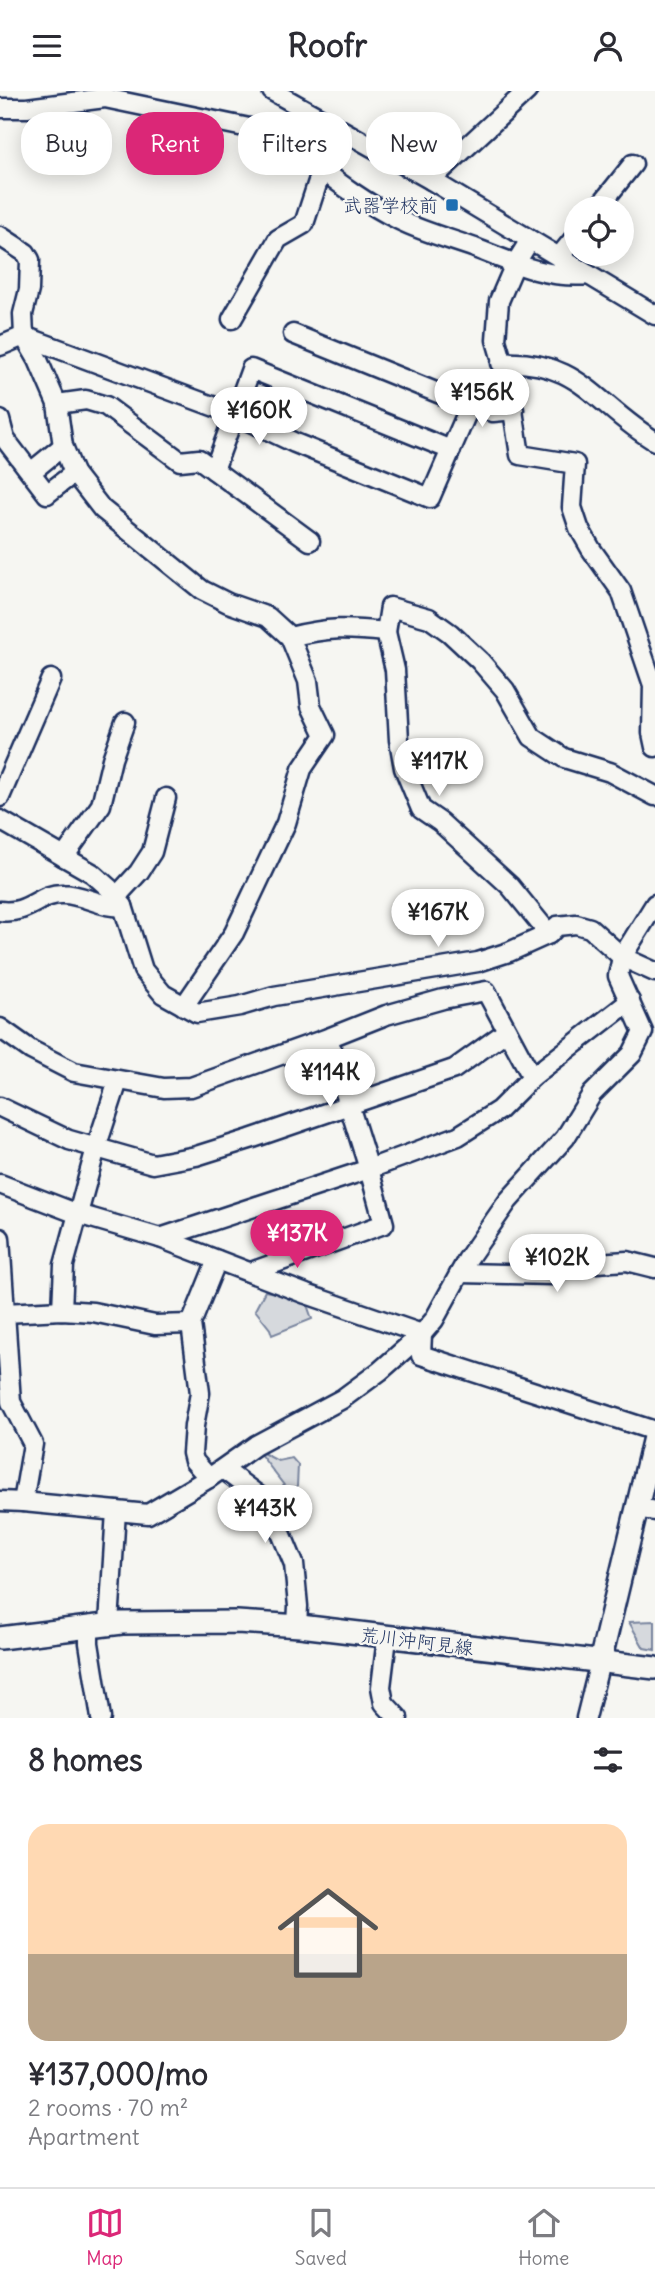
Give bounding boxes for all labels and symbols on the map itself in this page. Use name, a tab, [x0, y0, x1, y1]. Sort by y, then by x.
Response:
place label: 武器学校前	[343, 193, 438, 217]
marker: 武器学校前	[444, 197, 460, 213]
pin: ¥156K	[433, 369, 531, 429]
pin: ¥160K	[210, 387, 308, 447]
pin: ¥117K	[390, 739, 488, 798]
pin: ¥167K	[389, 889, 487, 949]
pin: ¥114K	[281, 1049, 379, 1109]
pin: ¥137K	[248, 1211, 346, 1270]
pin: ¥102K	[508, 1235, 606, 1294]
pin: ¥143K	[216, 1485, 314, 1545]
street label: 荒川沖阿見線	[359, 1622, 475, 1660]

